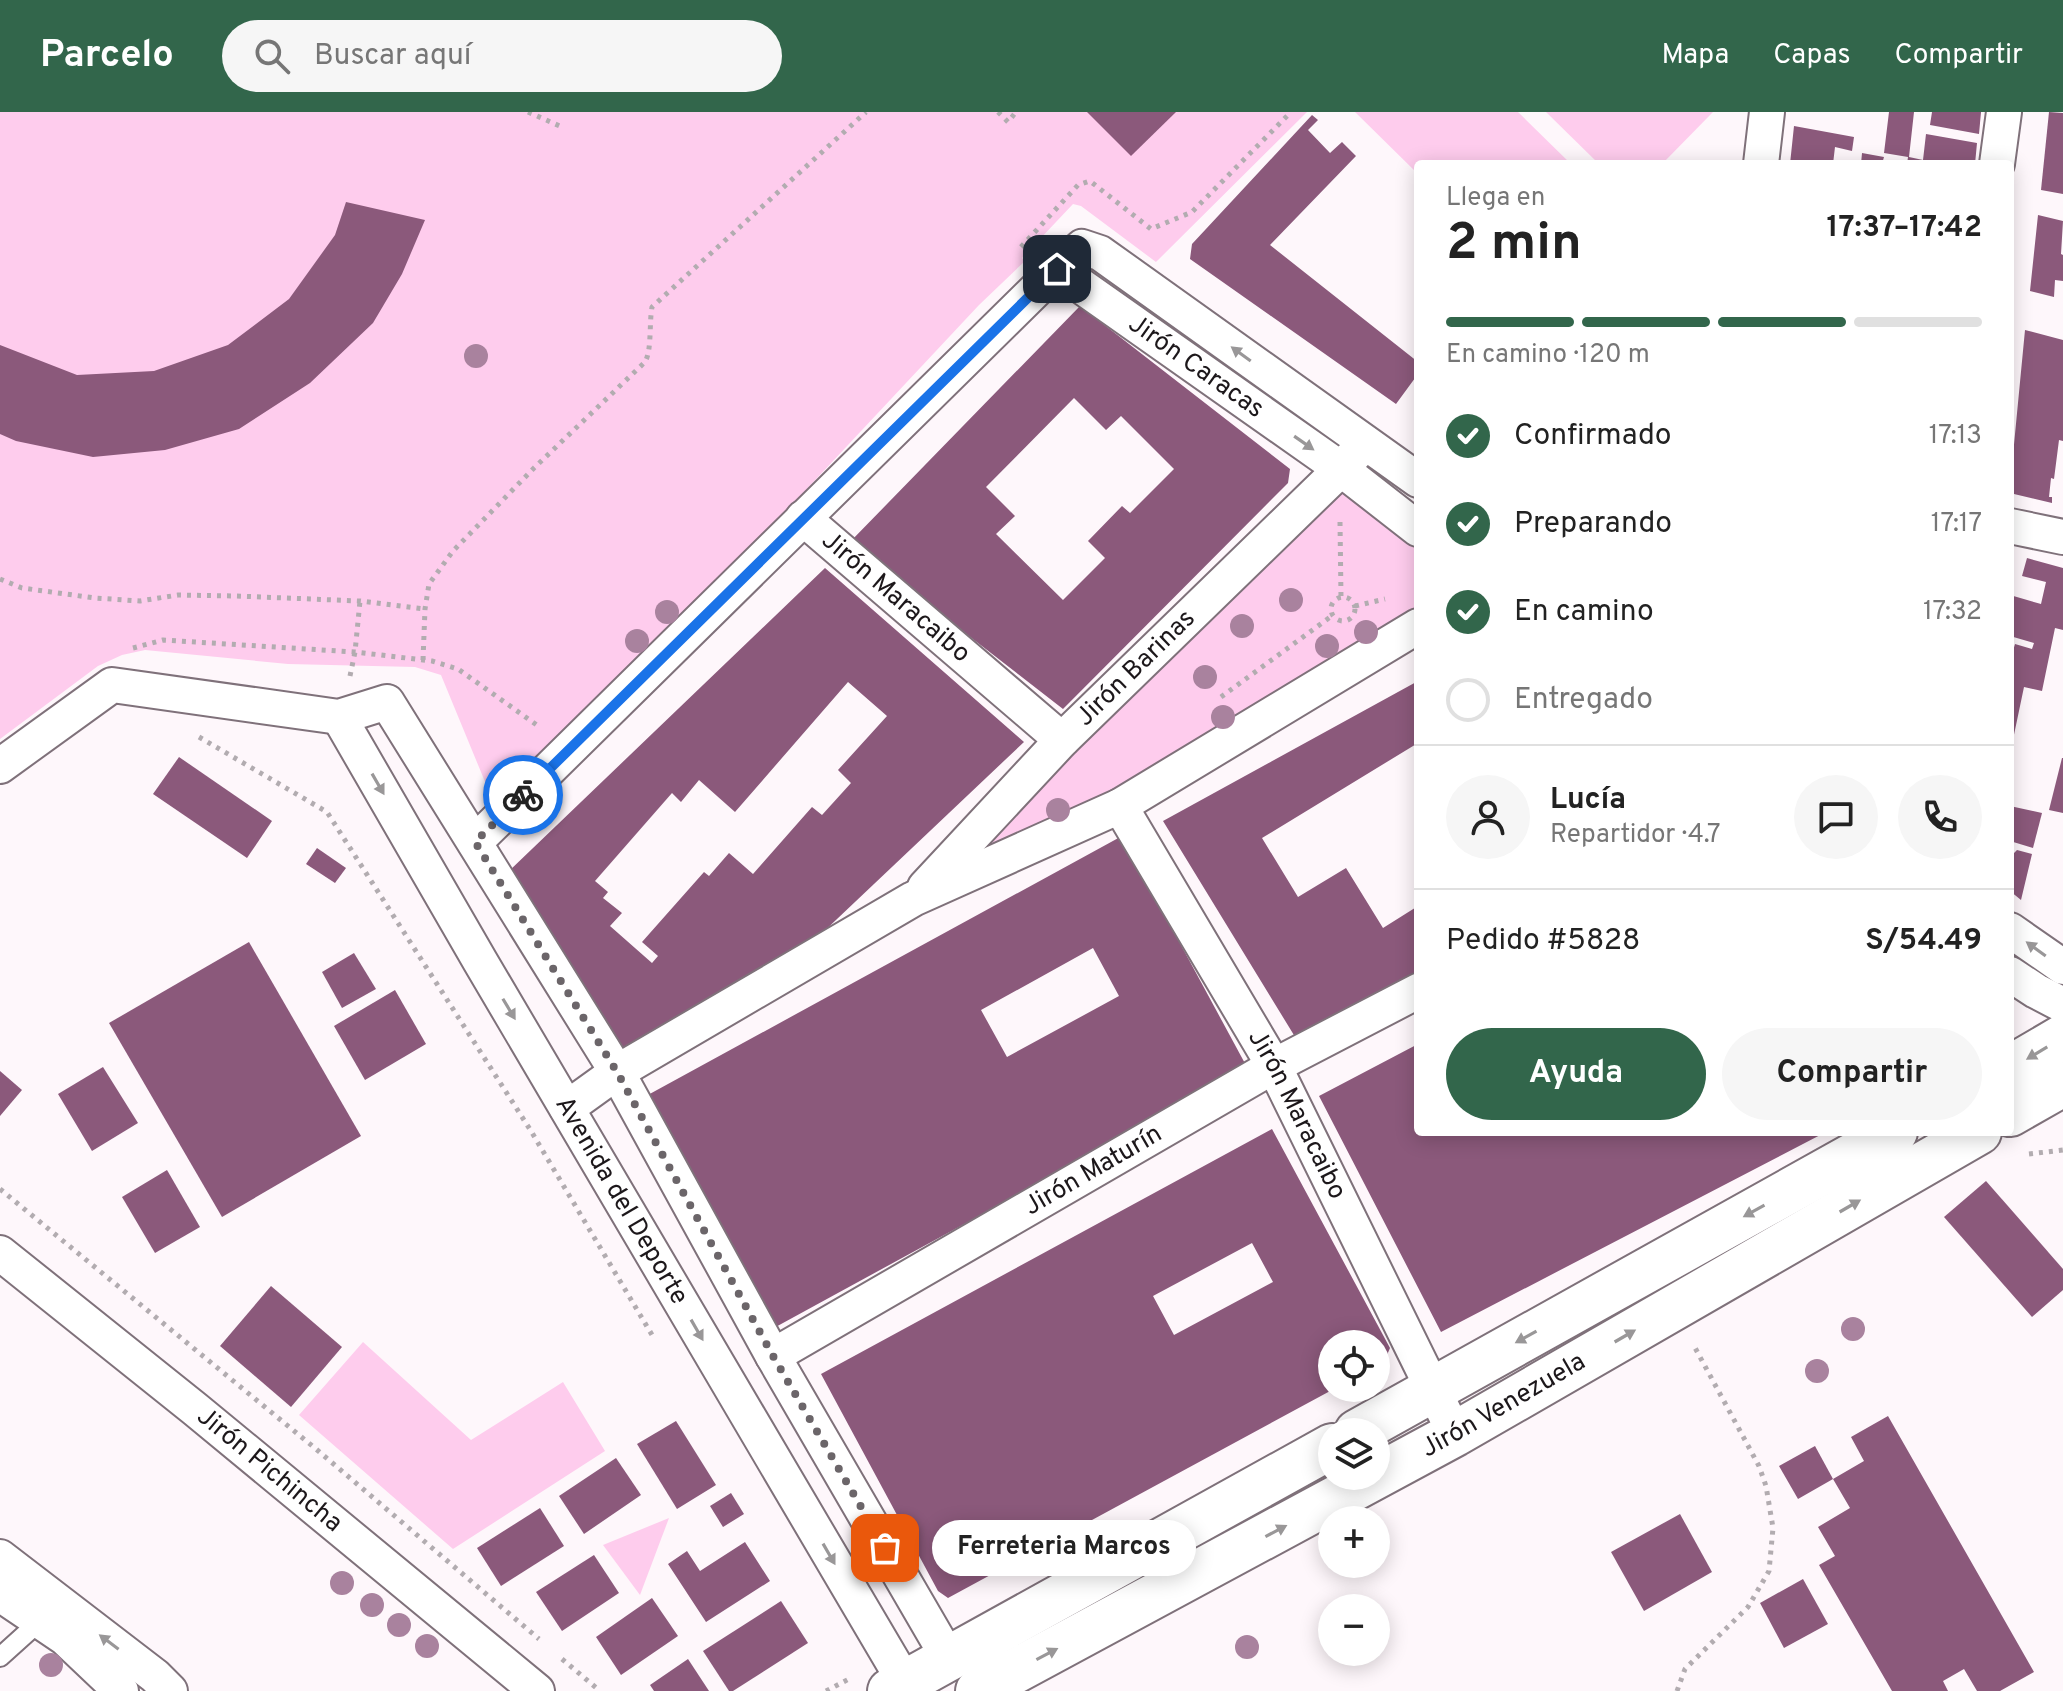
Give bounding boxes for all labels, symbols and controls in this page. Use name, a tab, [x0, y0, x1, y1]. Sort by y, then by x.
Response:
search box	[222, 20, 782, 92]
text: Parcelo	[40, 32, 174, 81]
icon: search	[250, 34, 294, 78]
text: Buscar aquí	[314, 38, 471, 75]
text: Mapa	[1662, 38, 1729, 74]
text: Capas	[1773, 38, 1851, 74]
text: Compartir	[1895, 38, 2023, 74]
text: Llega en	[1446, 182, 1545, 215]
text: 17:37–17:42	[1827, 210, 1982, 247]
text: 2 min	[1446, 212, 1582, 278]
pin	[1023, 235, 1091, 303]
icon: home	[1035, 247, 1079, 291]
street label: Jirón Caracas	[1122, 308, 1270, 426]
text: En camino · 120 m	[1446, 339, 1650, 372]
one-way arrow	[1230, 346, 1251, 362]
icon: check	[1446, 414, 1490, 458]
text: Confirmado	[1514, 418, 1672, 455]
text: 17:13	[1929, 420, 1982, 453]
one-way arrow	[1293, 435, 1314, 450]
icon: check	[1446, 502, 1490, 546]
text: Preparando	[1514, 506, 1672, 543]
text: 17:17	[1931, 508, 1982, 541]
street label: Jirón Maracaibo	[814, 524, 977, 670]
icon: check	[1446, 590, 1490, 634]
text: En camino	[1514, 594, 1654, 631]
text: 17:32	[1923, 596, 1982, 629]
street label: Jirón Barinas	[1069, 603, 1203, 734]
text: Entregado	[1514, 682, 1653, 719]
courier	[483, 755, 563, 835]
one-way arrow	[371, 773, 385, 796]
icon: bike	[501, 773, 545, 817]
button: person	[1446, 775, 1530, 859]
button: chat	[1794, 775, 1878, 859]
button: phone	[1898, 775, 1982, 859]
text: Lucía	[1550, 782, 1626, 819]
text: Repartidor · 4.7	[1550, 819, 1721, 852]
text: Pedido #5828	[1446, 923, 1640, 960]
text: S/54.49	[1865, 923, 1982, 960]
one-way arrow	[2026, 942, 2046, 958]
one-way arrow	[502, 998, 516, 1020]
street label: Jirón Maracaibo	[1240, 1024, 1354, 1205]
button: Ayuda	[1446, 1028, 1706, 1120]
button: Compartir	[1722, 1028, 1982, 1120]
one-way arrow	[2026, 1045, 2048, 1059]
street label: Avenida del Deporte	[547, 1090, 695, 1311]
street label: Jirón Maturín	[1018, 1118, 1168, 1224]
one-way arrow	[1839, 1199, 1861, 1213]
one-way arrow	[1742, 1204, 1765, 1218]
one-way arrow	[690, 1319, 704, 1341]
one-way arrow	[1614, 1329, 1636, 1343]
map controls	[1318, 1330, 1390, 1666]
button: locate	[1318, 1330, 1390, 1402]
one-way arrow	[1515, 1331, 1538, 1344]
street label: Jirón Venezuela	[1416, 1346, 1592, 1466]
street label: Jirón Pichincha	[190, 1400, 349, 1540]
button: layers	[1318, 1418, 1390, 1490]
button: +	[1318, 1506, 1390, 1578]
pin	[851, 1514, 919, 1582]
callout: Ferreteria Marcos	[933, 1520, 1197, 1576]
one-way arrow	[1264, 1524, 1287, 1537]
icon: bag	[863, 1526, 907, 1570]
text: Ferreteria Marcos	[957, 1531, 1171, 1564]
one-way arrow	[822, 1543, 836, 1565]
button: −	[1318, 1594, 1390, 1666]
one-way arrow	[99, 1635, 120, 1650]
one-way arrow	[1035, 1647, 1058, 1661]

